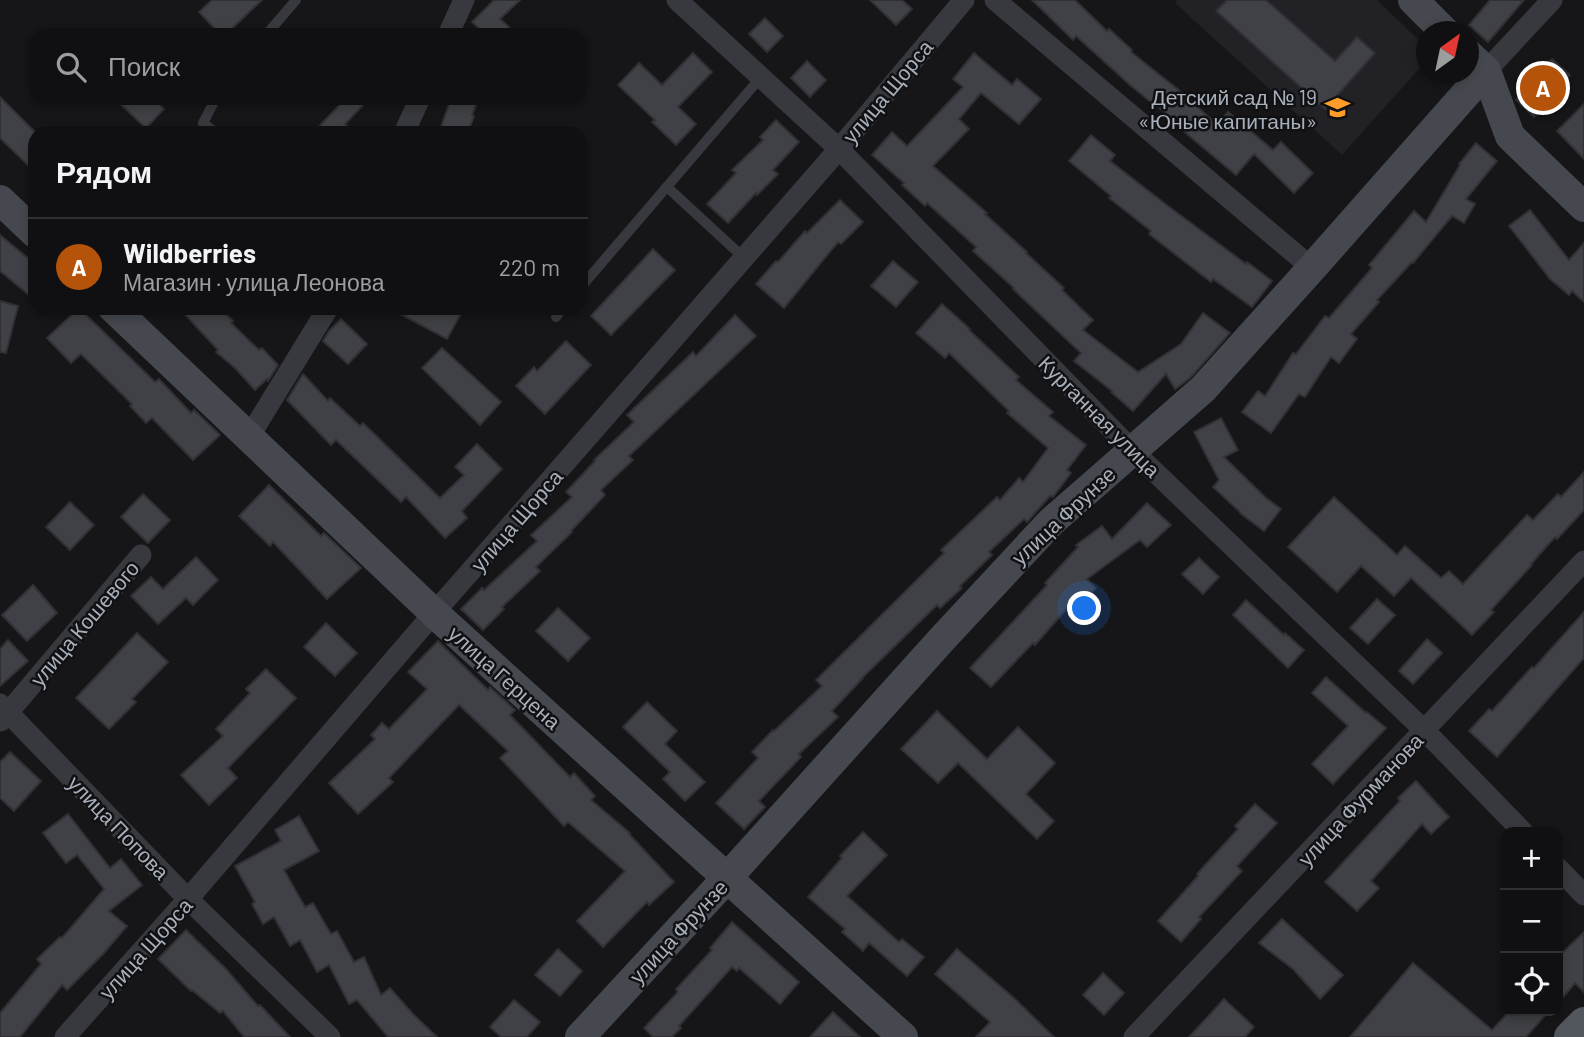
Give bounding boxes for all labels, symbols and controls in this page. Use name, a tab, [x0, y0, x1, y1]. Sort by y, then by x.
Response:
north arrow	[1416, 21, 1479, 84]
search box	[28, 28, 588, 105]
street label: улица Щорса	[837, 34, 938, 148]
icon: search	[52, 48, 90, 86]
text: Поиск	[108, 50, 180, 81]
pin: A	[1520, 62, 1566, 114]
place label: Детский сад № 19 «Юные капитаны»	[1138, 84, 1317, 133]
school or university icon: Детский сад № 19 «Юные капитаны»	[1323, 94, 1351, 122]
text: Рядом	[56, 153, 152, 189]
text: Wildberries	[123, 237, 256, 268]
text: A	[71, 253, 87, 281]
text: 220 m	[499, 253, 560, 281]
text: Магазин · улица Леонова	[123, 268, 385, 296]
street label: Курганная улица	[1034, 350, 1166, 482]
street label: улица Фрунзе	[1006, 461, 1120, 569]
street label: улица Щорса	[465, 464, 567, 576]
street label: улица Кошевого	[24, 555, 144, 691]
your location	[1067, 591, 1101, 625]
street label: улица Герцена	[444, 620, 566, 734]
street label: улица Фурманова	[1292, 727, 1428, 870]
street label: улица Попова	[63, 770, 175, 884]
map controls	[1500, 827, 1563, 1016]
button: +	[1500, 827, 1563, 890]
street label: улица Фрунзе	[624, 874, 732, 988]
button: −	[1500, 890, 1563, 953]
street label: улица Щорса	[93, 892, 197, 1004]
button: locate	[1500, 953, 1563, 1016]

